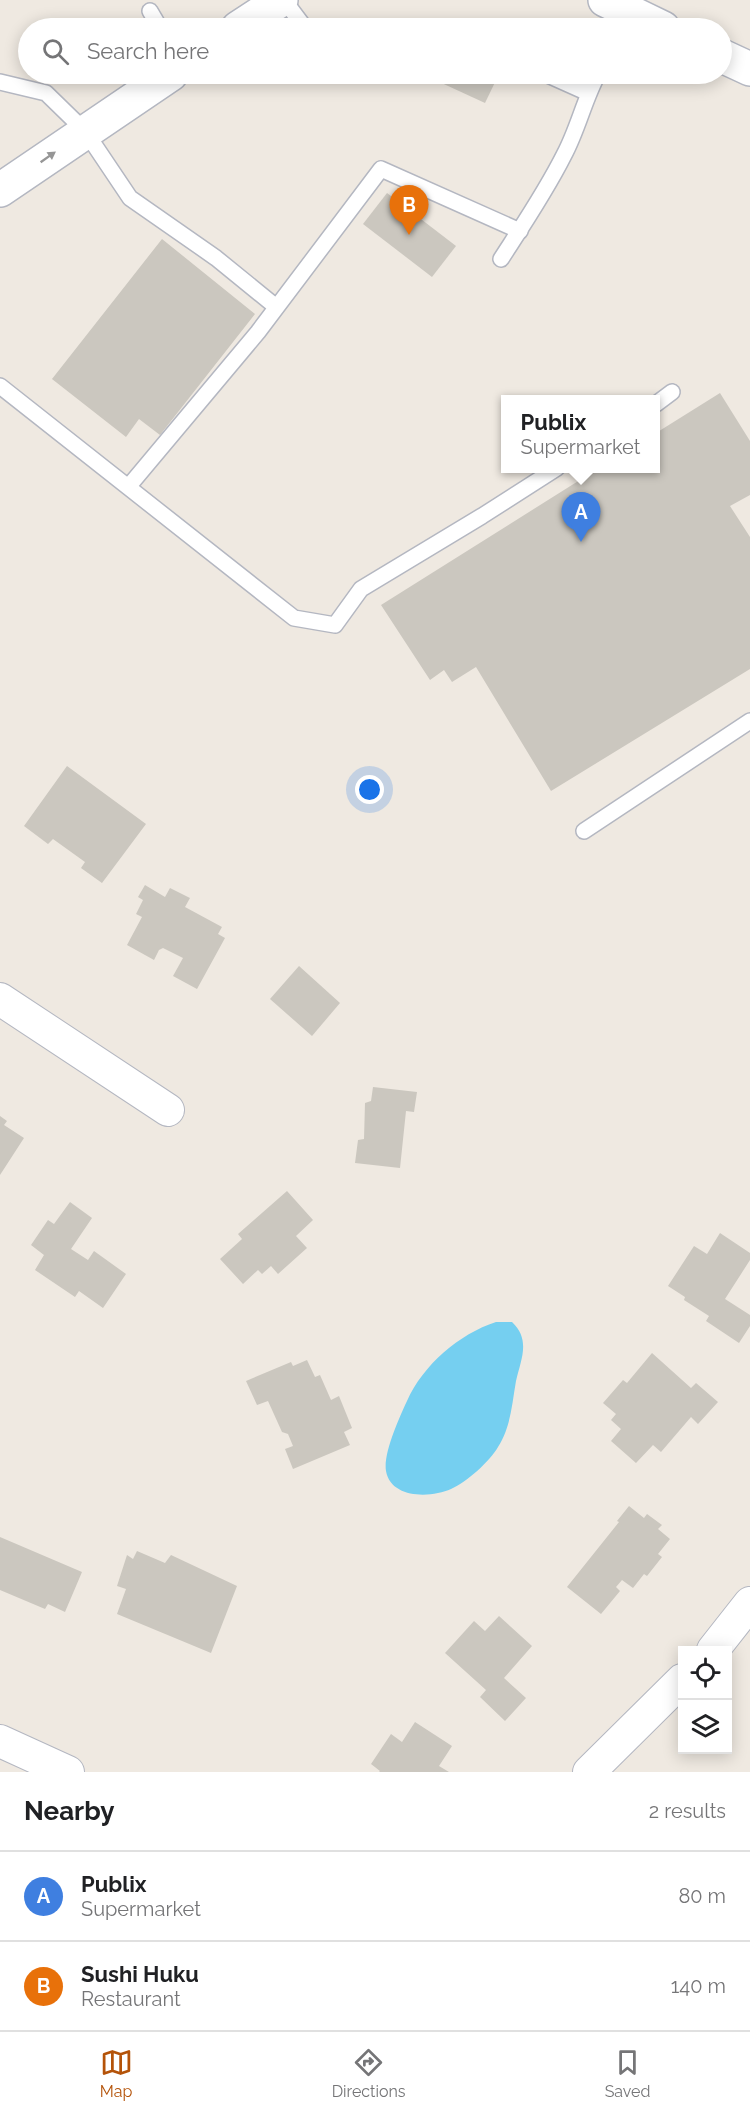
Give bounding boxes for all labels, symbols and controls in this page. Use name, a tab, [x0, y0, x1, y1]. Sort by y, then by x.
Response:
search box	[18, 18, 732, 84]
icon: search	[39, 35, 72, 68]
text: Search here	[87, 38, 209, 64]
one-way arrow	[40, 152, 56, 163]
pin: B	[390, 186, 428, 235]
popup	[501, 395, 660, 473]
text: Publix	[521, 409, 586, 435]
text: Supermarket	[521, 435, 640, 459]
pin: A	[562, 492, 600, 542]
your location	[355, 775, 384, 804]
map controls	[678, 1646, 732, 1754]
button: locate	[678, 1646, 732, 1700]
button: layers	[678, 1700, 732, 1754]
text: Nearby	[24, 1796, 114, 1826]
text: 2 results	[649, 1799, 726, 1823]
text: Publix	[81, 1871, 147, 1897]
text: A	[37, 1884, 50, 1908]
text: 80 m	[678, 1884, 726, 1908]
text: Supermarket	[81, 1897, 201, 1921]
text: Sushi Huku	[81, 1961, 199, 1987]
text: B	[37, 1974, 50, 1998]
text: 140 m	[671, 1974, 726, 1998]
text: Restaurant	[81, 1987, 181, 2011]
tab: Map	[100, 2046, 133, 2101]
tab: Directions	[332, 2046, 406, 2101]
tab: Saved	[605, 2046, 650, 2101]

